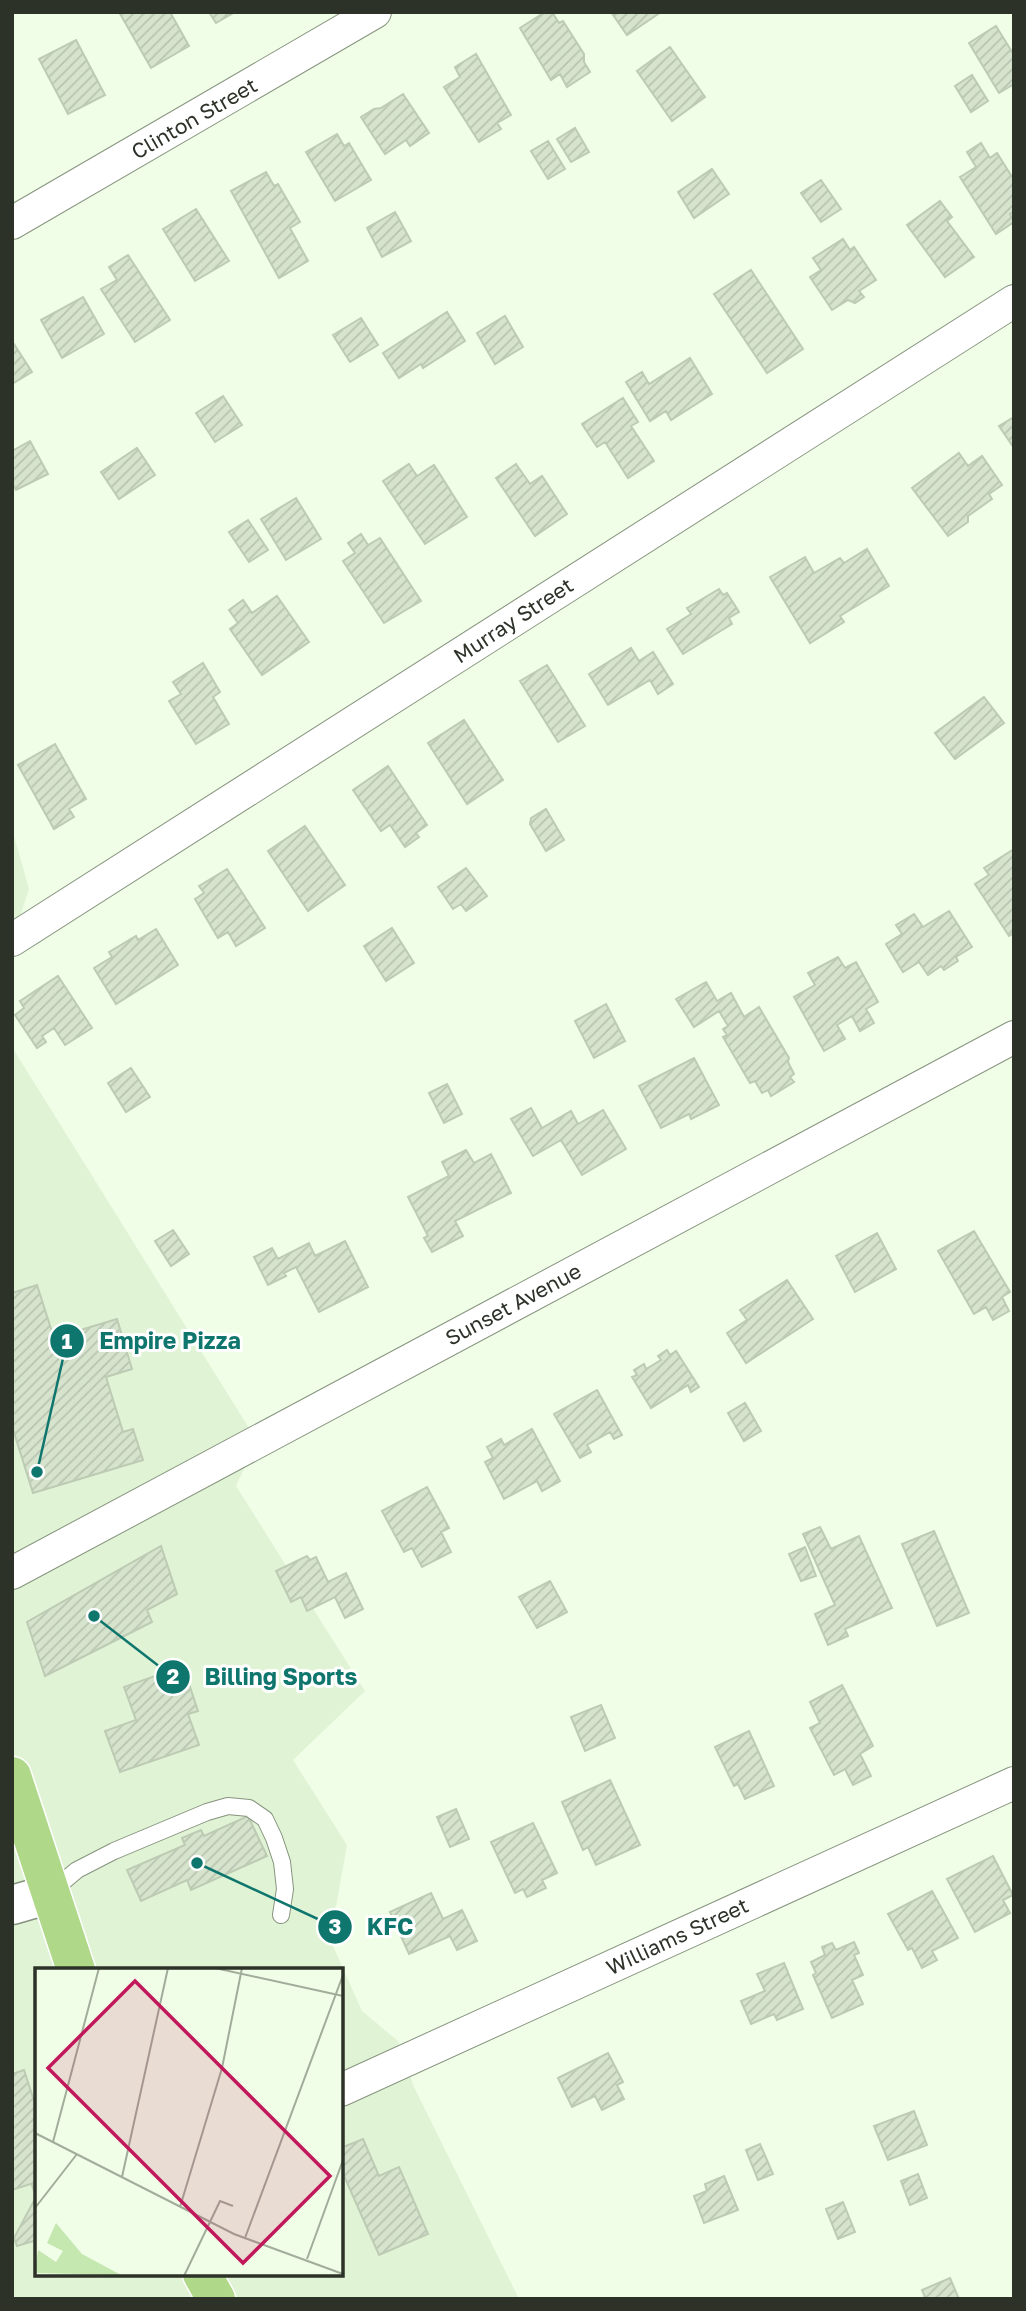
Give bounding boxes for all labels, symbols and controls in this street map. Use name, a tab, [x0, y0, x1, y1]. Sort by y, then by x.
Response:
street label: Clinton Street	[127, 72, 261, 164]
street label: Murray Street	[448, 572, 578, 668]
street label: Sunset Avenue	[441, 1257, 585, 1351]
callout: Empire Pizza	[50, 1319, 255, 1363]
text: Empire Pizza	[99, 1326, 241, 1354]
text: 1	[62, 1328, 73, 1354]
callout: Billing Sports	[155, 1655, 371, 1699]
text: Billing Sports	[205, 1662, 358, 1690]
text: 2	[167, 1663, 180, 1689]
street label: Williams Street	[602, 1892, 752, 1980]
callout: KFC	[318, 1905, 428, 1949]
text: KFC	[367, 1912, 413, 1940]
text: 3	[329, 1913, 341, 1939]
inset map	[35, 1968, 343, 2276]

